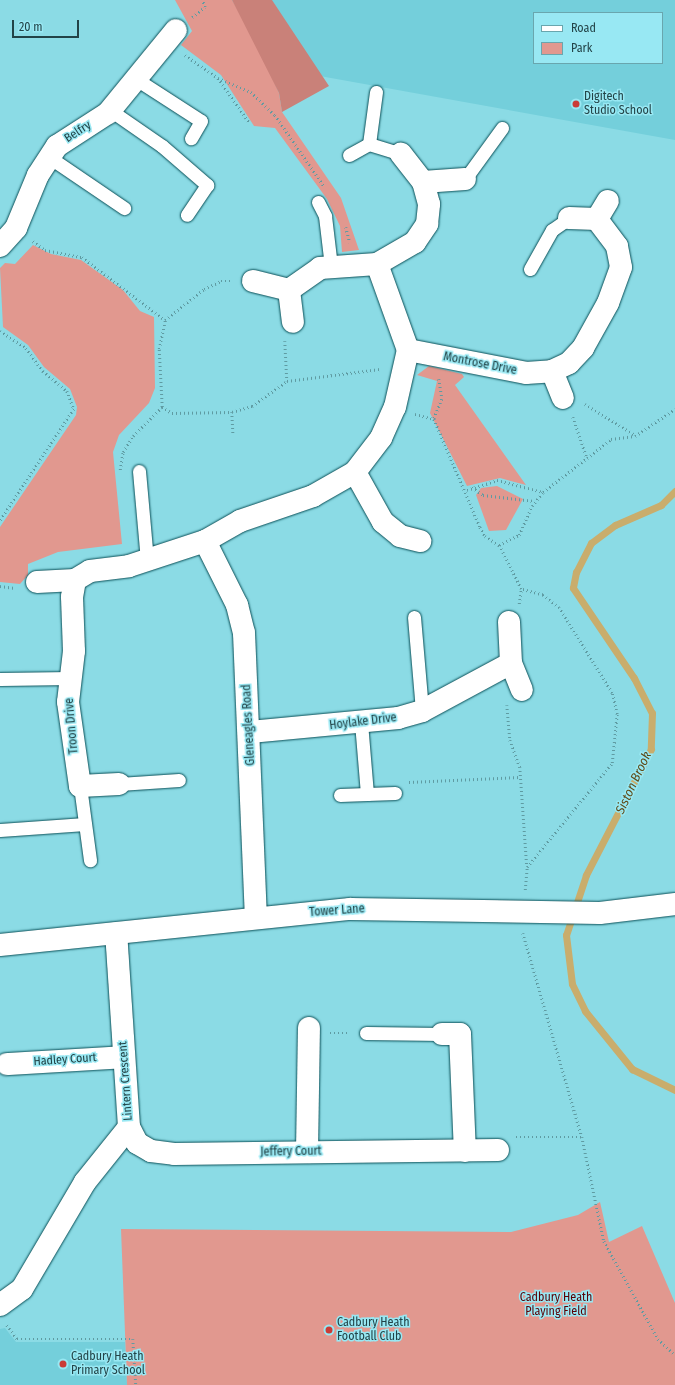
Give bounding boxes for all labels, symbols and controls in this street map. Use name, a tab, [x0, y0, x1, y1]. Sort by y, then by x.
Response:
scale bar	[14, 12, 81, 38]
legend	[533, 12, 663, 64]
text: 20 m	[19, 20, 43, 34]
text: Road	[571, 21, 596, 35]
text: Park	[571, 41, 592, 55]
place label: Digitech Studio School	[584, 90, 652, 118]
marker: Digitech Studio School	[571, 99, 581, 109]
street label: Belfry	[62, 118, 94, 146]
street label: Montrose Drive	[442, 350, 518, 378]
street label: Gleneagles Road	[240, 684, 258, 766]
street label: Troon Drive	[62, 697, 82, 755]
street label: Hoylake Drive	[329, 711, 397, 733]
water label: Siston Brook	[613, 749, 655, 817]
street label: Tower Lane	[309, 902, 365, 920]
street label: Lintern Crescent	[116, 1041, 136, 1121]
street label: Hadley Court	[33, 1051, 97, 1069]
street label: Jeffery Court	[260, 1144, 322, 1160]
park label: Cadbury Heath Playing Field	[520, 1291, 592, 1319]
place label: Cadbury Heath Football Club	[337, 1316, 410, 1344]
marker: Cadbury Heath Football Club	[324, 1325, 334, 1335]
place label: Cadbury Heath Primary School	[71, 1350, 145, 1378]
marker: Cadbury Heath Primary School	[58, 1359, 68, 1369]

